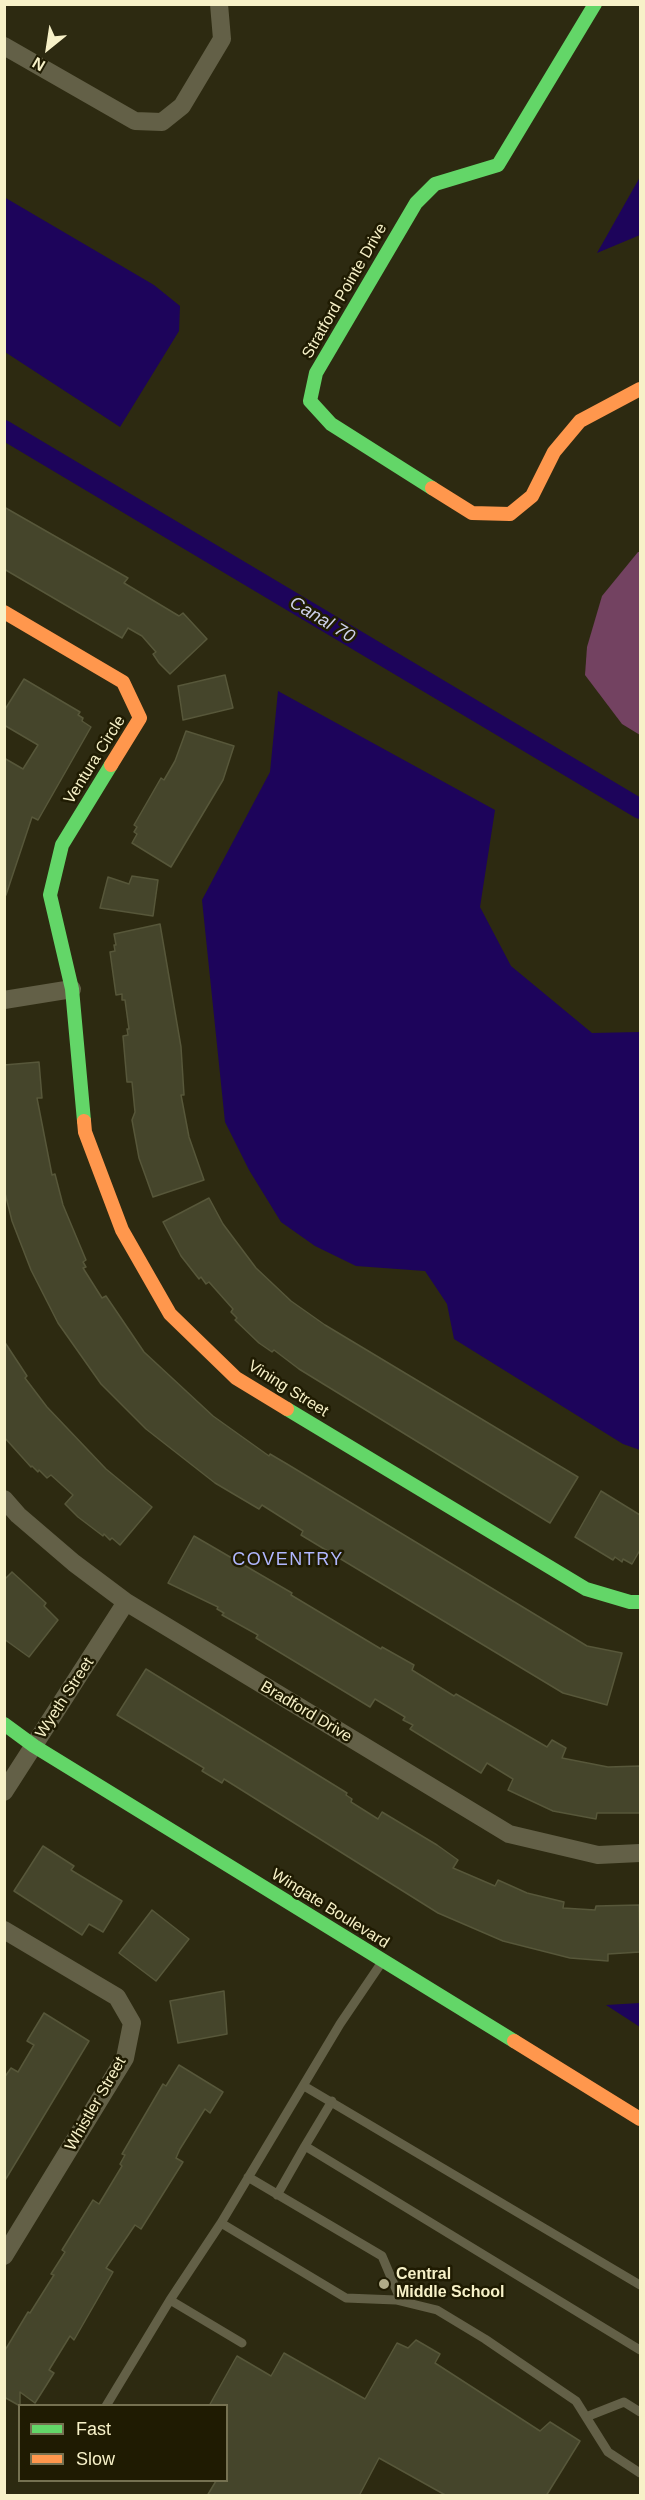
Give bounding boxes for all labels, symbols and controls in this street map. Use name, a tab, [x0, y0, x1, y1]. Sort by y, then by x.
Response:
north arrow	[18, 18, 78, 78]
text: N	[29, 54, 48, 74]
street label: Stratford Pointe Drive	[298, 220, 392, 362]
water label: Canal 70	[286, 592, 358, 648]
street label: Ventura Circle	[60, 712, 130, 808]
street label: Vining Street	[244, 1357, 332, 1421]
district label: COVENTRY	[232, 1549, 344, 1571]
street label: Wyeth Street	[32, 1654, 98, 1742]
street label: Bradford Drive	[257, 1677, 355, 1747]
street label: Wingate Boulevard	[268, 1865, 392, 1953]
street label: Whistler Street	[61, 2054, 131, 2154]
place label: Central Middle School	[396, 2265, 504, 2303]
marker: Central Middle School	[377, 2277, 391, 2291]
legend	[18, 2404, 228, 2482]
text: Fast	[76, 2419, 111, 2439]
text: Slow	[76, 2449, 115, 2469]

